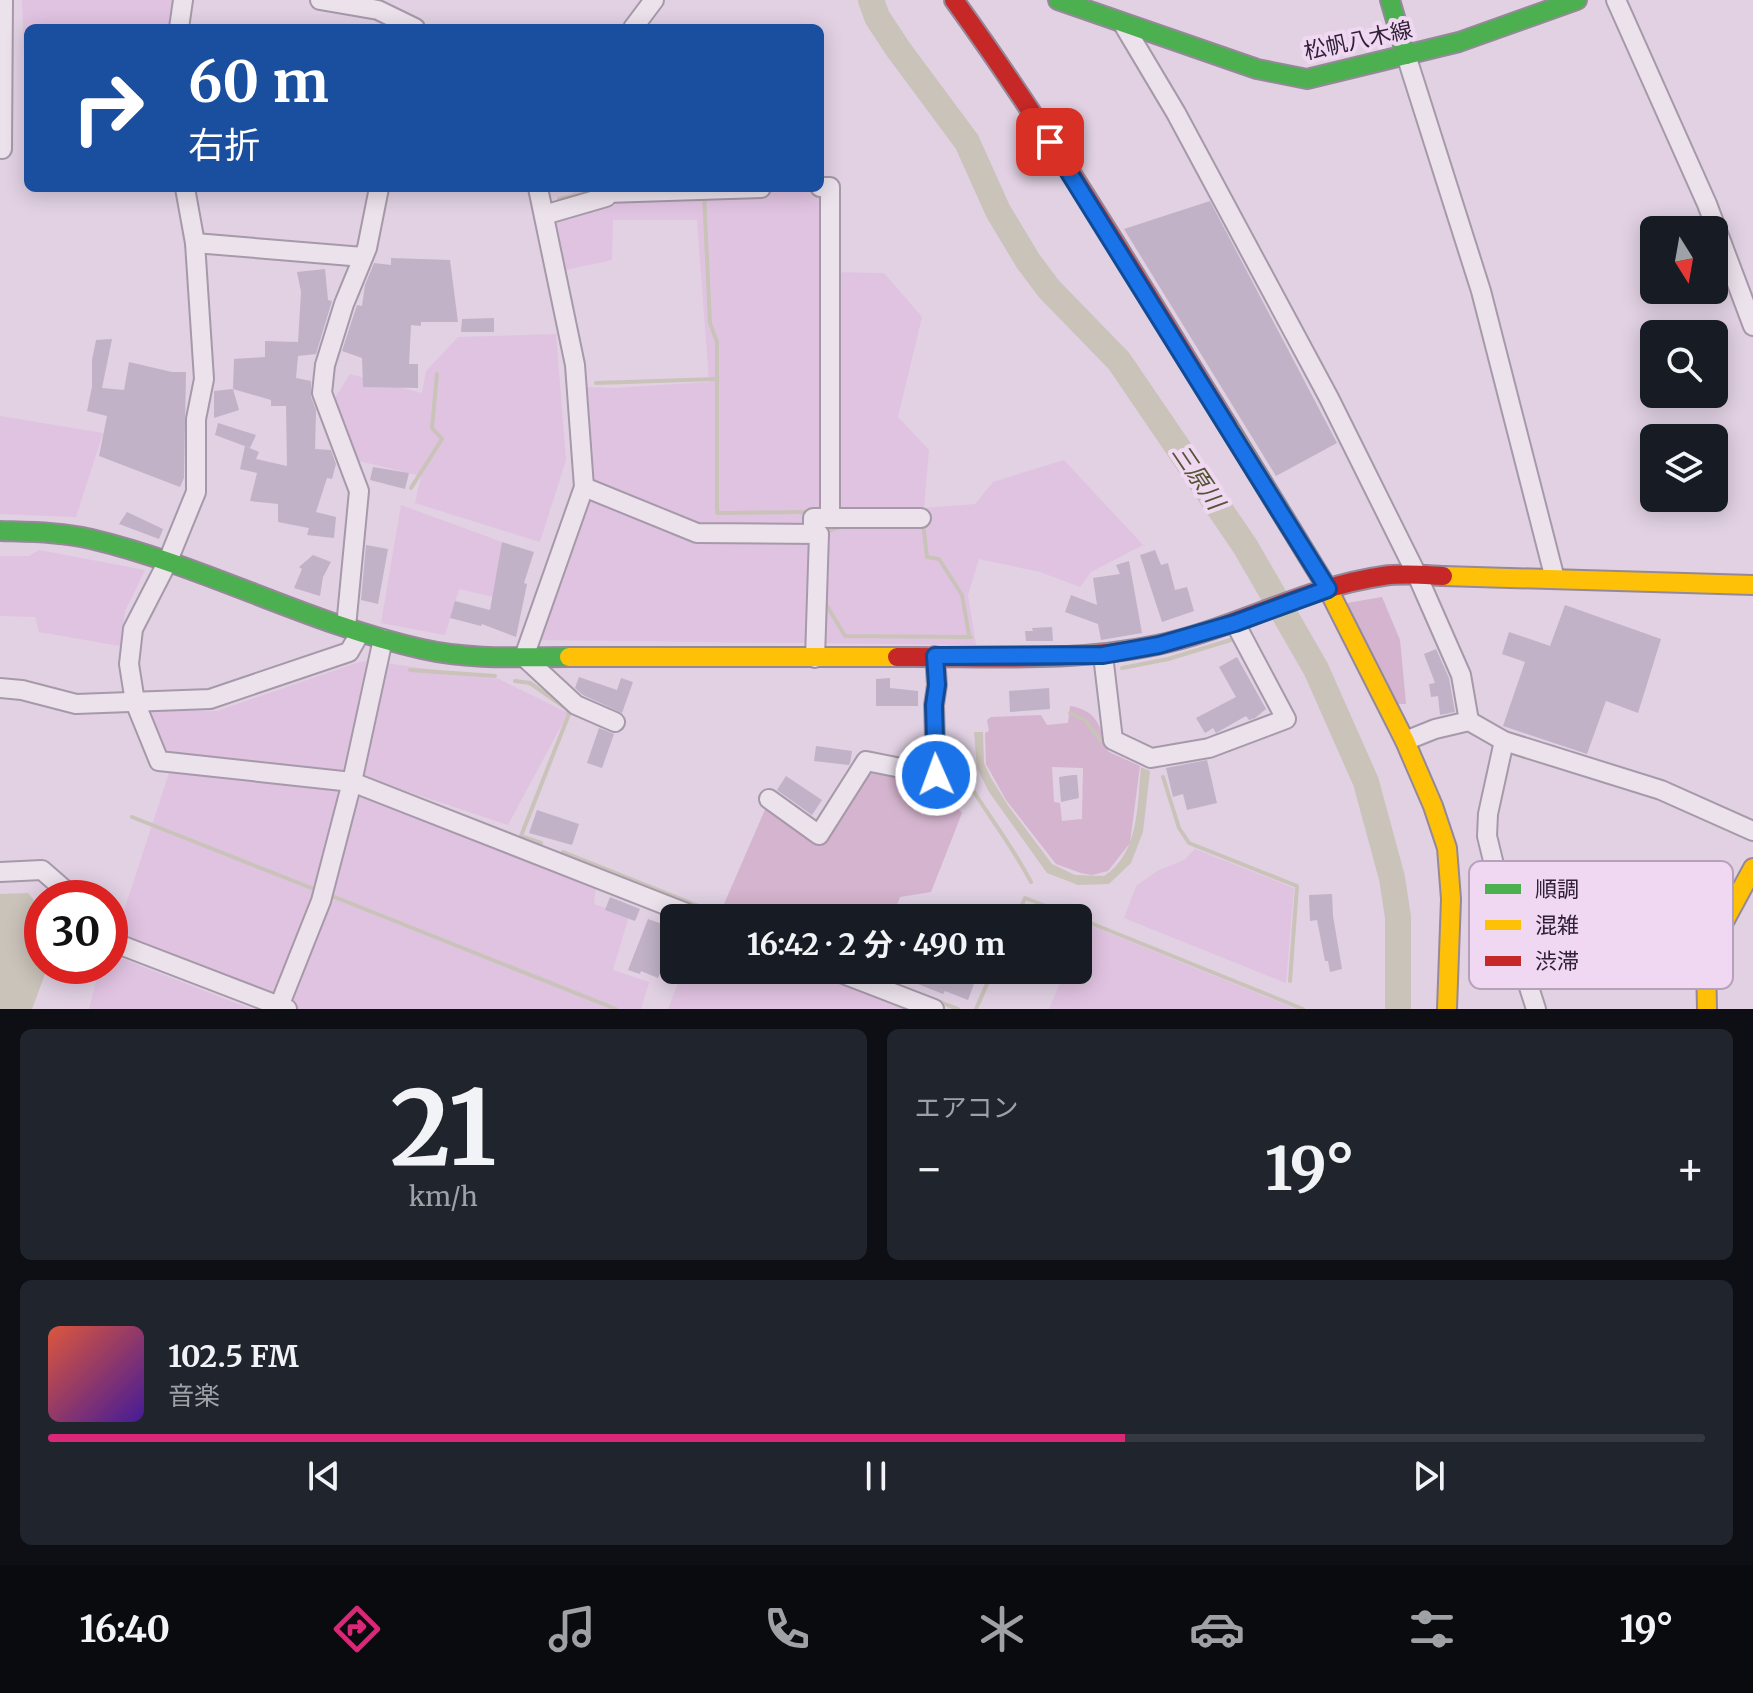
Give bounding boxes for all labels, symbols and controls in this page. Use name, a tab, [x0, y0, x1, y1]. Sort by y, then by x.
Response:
street label: 松帆八木線	[1301, 15, 1415, 65]
text: 60 m	[188, 47, 329, 117]
icon: right	[56, 56, 160, 160]
pin	[1016, 108, 1084, 176]
icon: arrive	[1028, 120, 1072, 164]
text: 右折	[188, 123, 260, 168]
north arrow	[1640, 216, 1728, 304]
map controls	[1640, 216, 1728, 512]
button: search	[1640, 320, 1728, 408]
button: layers	[1640, 424, 1728, 512]
water label: 三原川	[1165, 438, 1233, 518]
position arrow	[894, 733, 978, 817]
legend	[1469, 861, 1733, 989]
text: 順調	[1535, 875, 1579, 903]
speed limit sign: 30	[24, 880, 128, 984]
text: 混雑	[1535, 911, 1579, 939]
text: 16:42 · 2 分 · 490 m	[747, 925, 1005, 963]
text: 渋滞	[1535, 947, 1579, 975]
text: 21	[390, 1063, 496, 1193]
text: エアコン	[915, 1091, 1019, 1124]
text: 19°	[1265, 1131, 1355, 1206]
text: −	[915, 1141, 944, 1196]
text: +	[1676, 1141, 1705, 1196]
text: km/h	[409, 1180, 478, 1213]
text: 102.5 FM	[168, 1337, 299, 1375]
text: 音楽	[168, 1379, 220, 1412]
icon: previous	[302, 1454, 346, 1498]
icon: pause	[854, 1454, 898, 1498]
icon: next	[1407, 1454, 1451, 1498]
icon: directions	[329, 1601, 385, 1657]
icon: music	[544, 1601, 600, 1657]
icon: phone	[759, 1601, 815, 1657]
icon: climate	[974, 1601, 1030, 1657]
icon: car	[1189, 1601, 1245, 1657]
icon: filters	[1404, 1601, 1460, 1657]
text: 16:40	[80, 1607, 170, 1652]
text: 19°	[1619, 1607, 1673, 1652]

